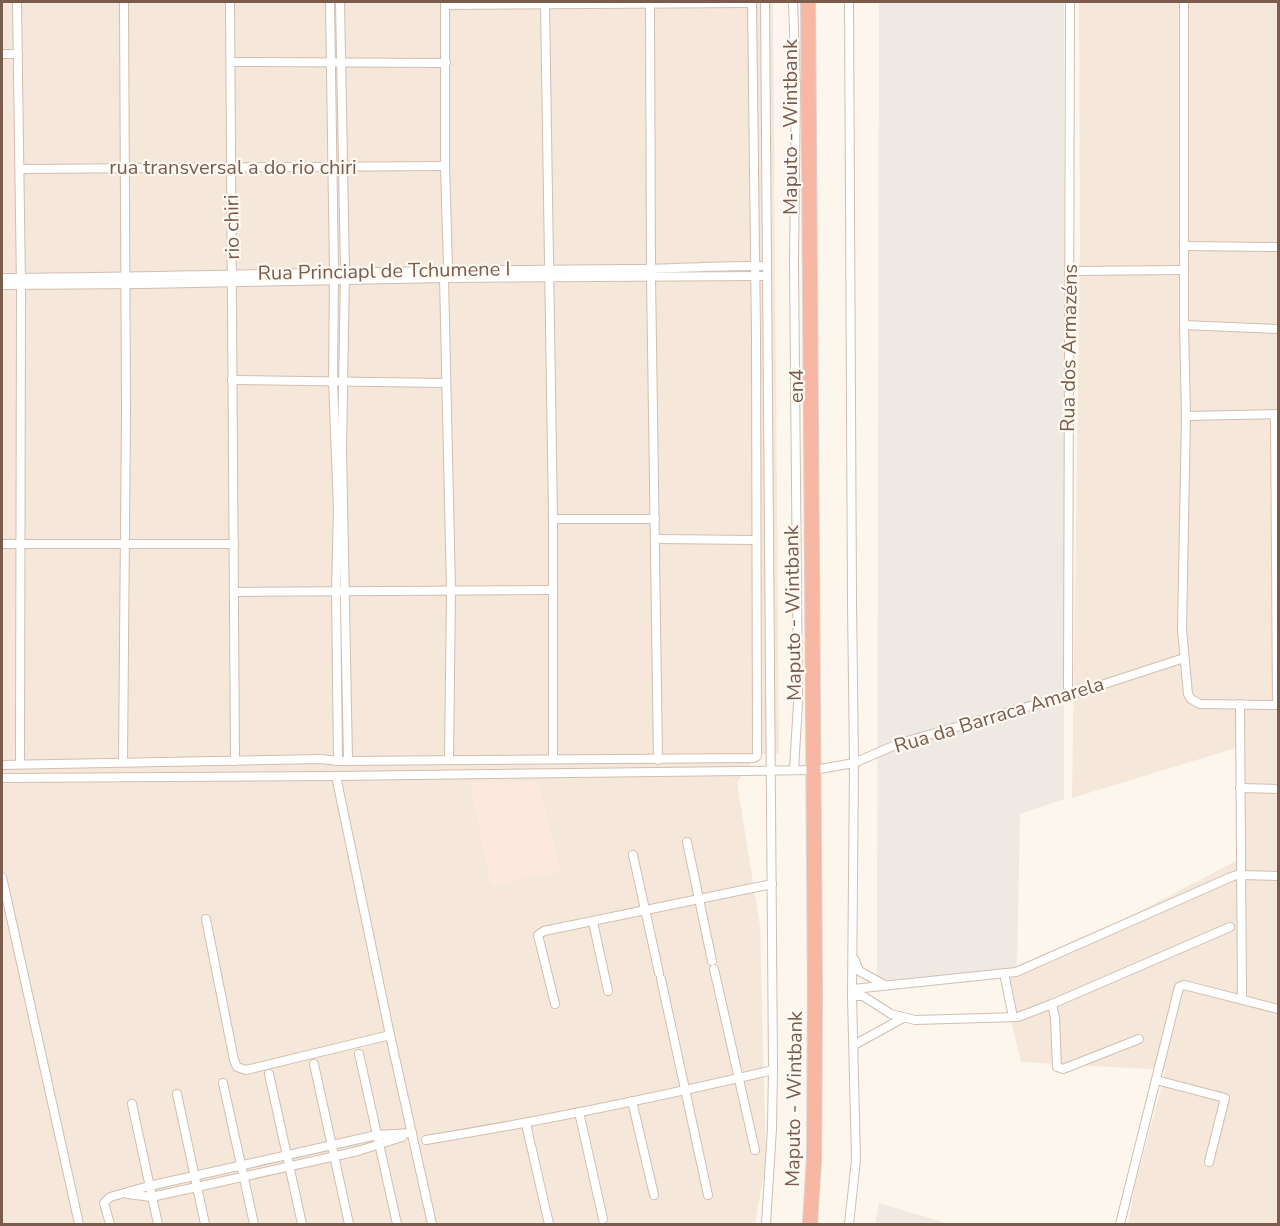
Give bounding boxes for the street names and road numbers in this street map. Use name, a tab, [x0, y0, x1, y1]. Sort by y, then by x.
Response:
street label: Maputo - Wintbank	[777, 38, 804, 215]
street label: rua transversal a do rio chiri	[109, 154, 357, 181]
street label: rio chiri	[218, 194, 246, 260]
street label: Rua Princiapl de Tchumene I	[257, 255, 511, 287]
street label: Rua dos Armazéns	[1054, 264, 1084, 432]
street label: en4	[783, 369, 810, 403]
street label: Maputo - Wintbank	[778, 524, 808, 701]
street label: Rua da Barraca Amarela	[891, 670, 1107, 760]
street label: Maputo - Wintbank	[779, 1010, 809, 1187]

